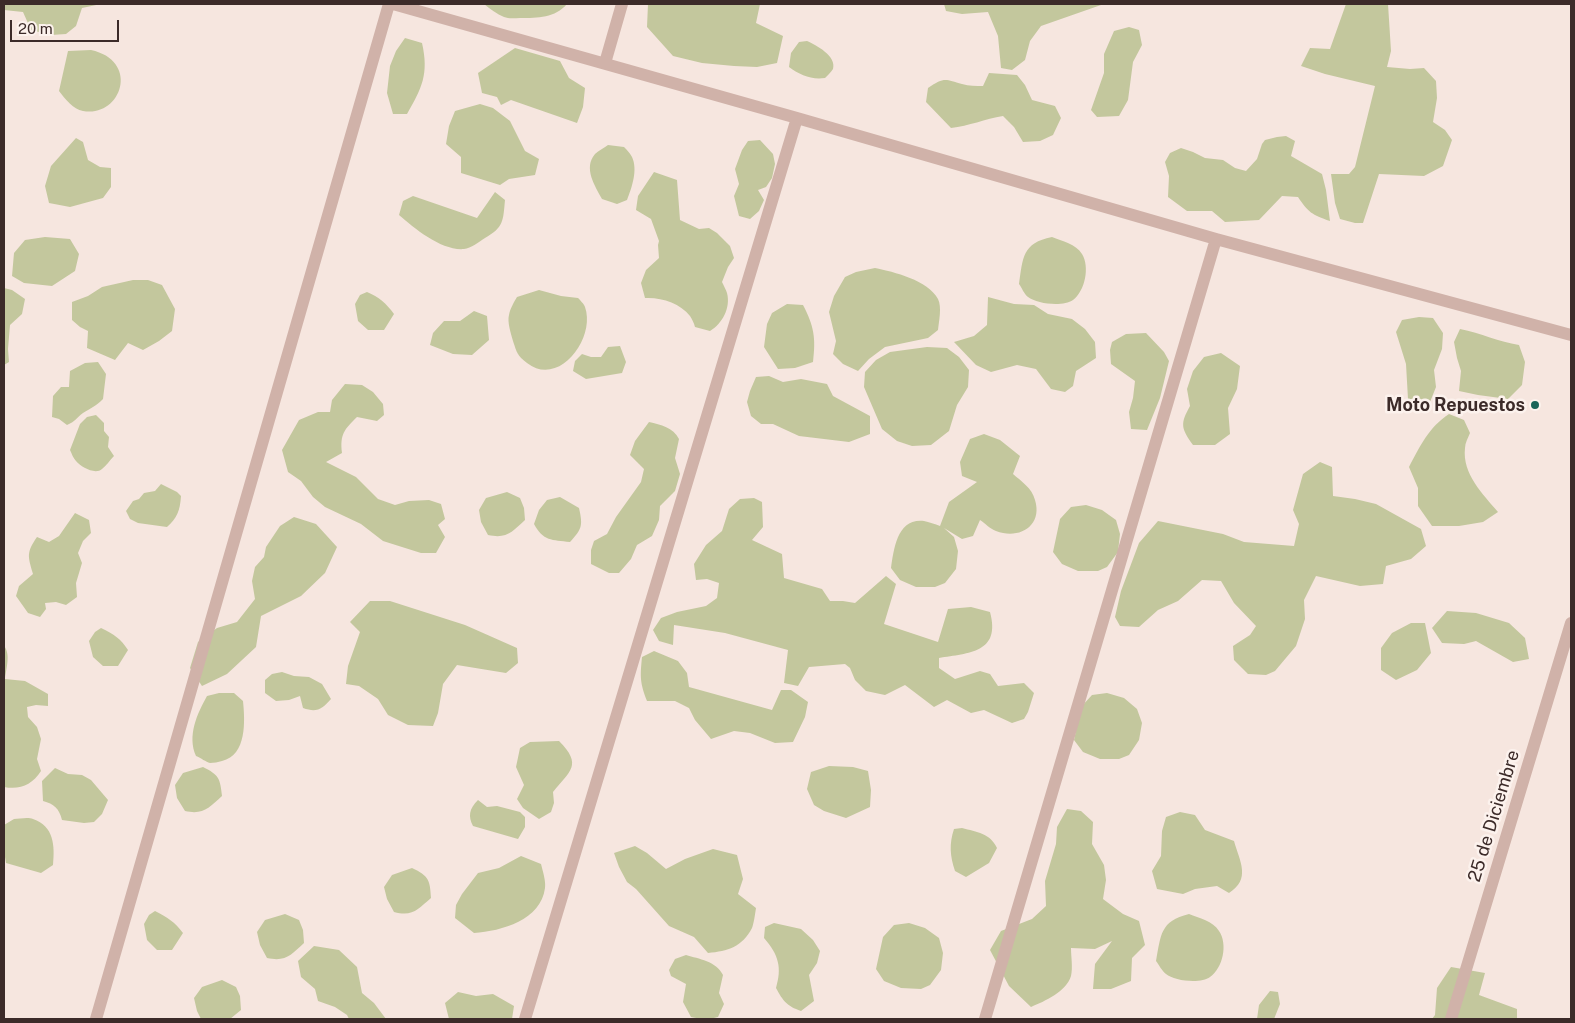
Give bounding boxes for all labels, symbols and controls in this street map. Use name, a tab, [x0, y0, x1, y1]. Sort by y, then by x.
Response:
scale bar	[12, 10, 121, 42]
text: 20 m	[18, 20, 53, 37]
place label: Moto Repuestos	[1386, 394, 1525, 416]
marker: Moto Repuestos	[1529, 399, 1541, 411]
street label: 25 de Diciembre	[1464, 748, 1524, 884]

